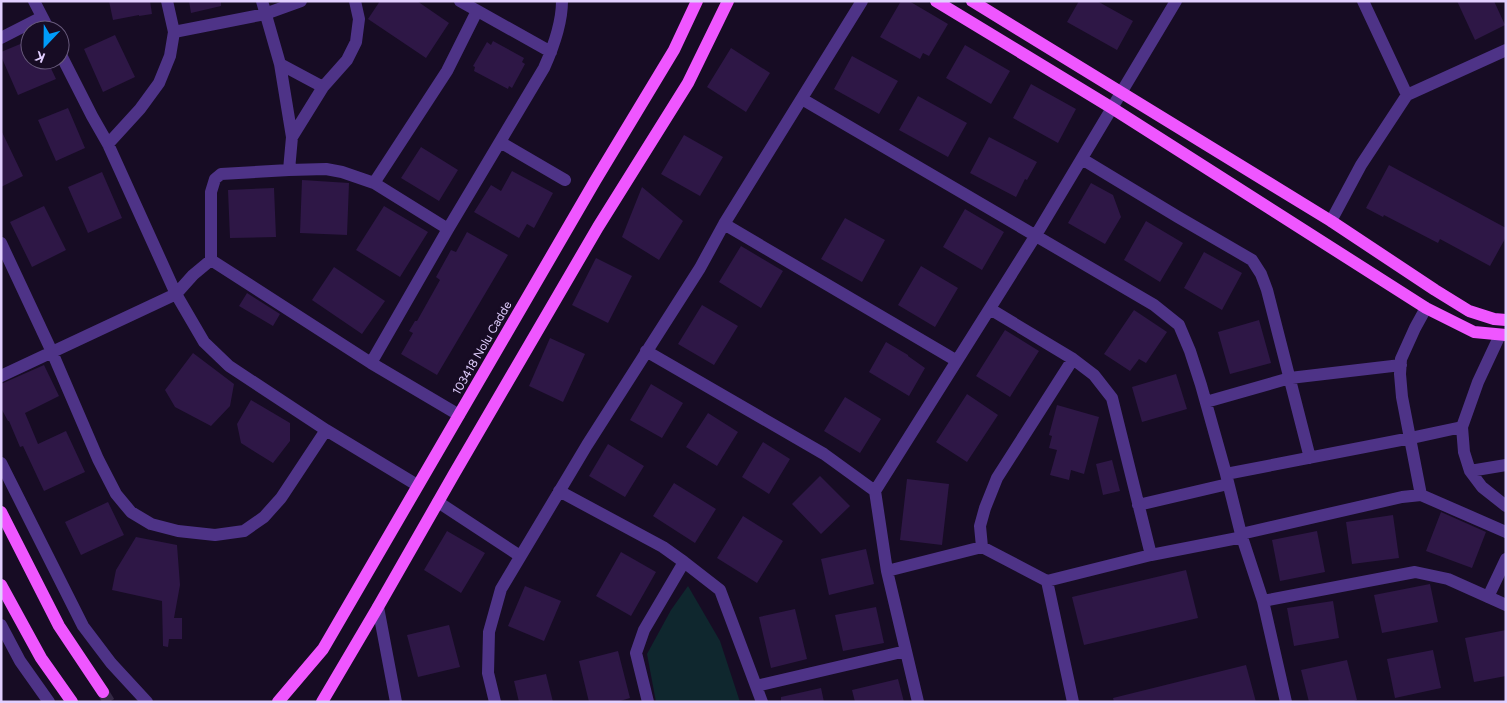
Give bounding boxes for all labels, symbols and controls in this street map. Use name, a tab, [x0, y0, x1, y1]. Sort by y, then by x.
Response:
north arrow	[20, 20, 70, 70]
text: K	[32, 47, 48, 66]
street label: 103418 Nolu Cadde	[449, 298, 515, 397]

